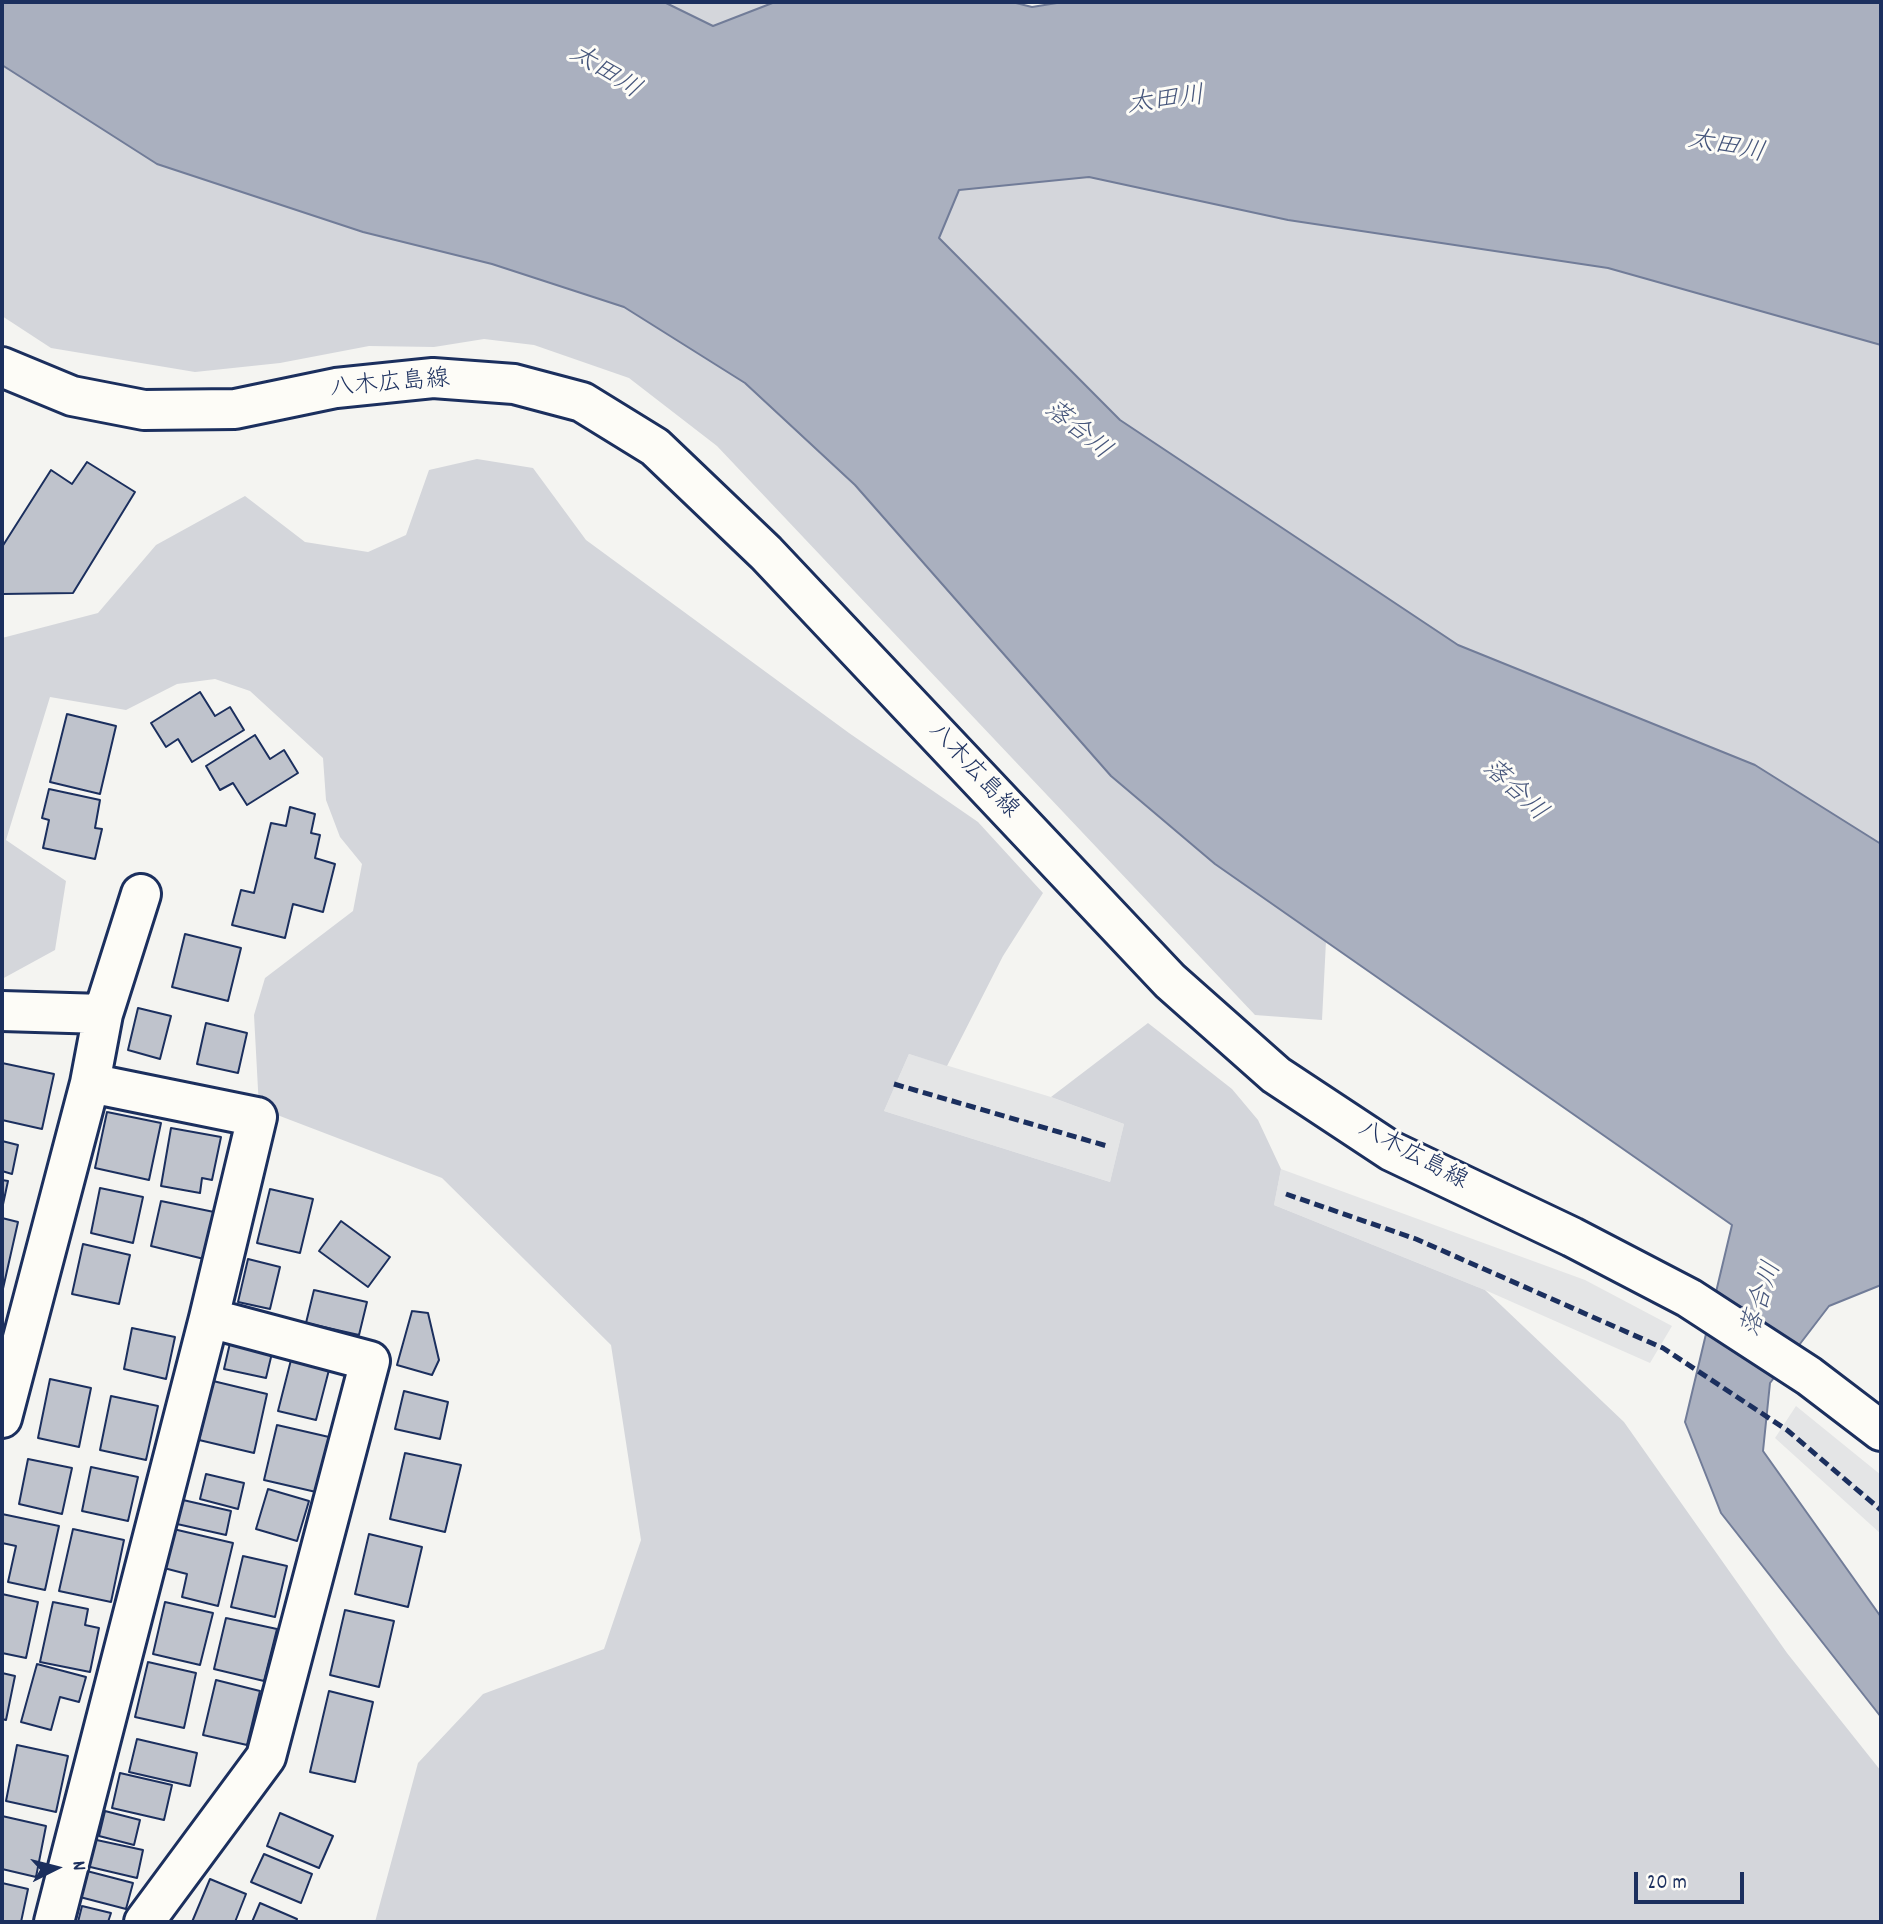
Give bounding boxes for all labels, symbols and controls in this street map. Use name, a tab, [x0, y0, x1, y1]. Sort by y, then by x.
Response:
water label: 太田川	[563, 40, 645, 108]
water label: 太田川	[1125, 83, 1207, 123]
water label: 太田川	[1685, 126, 1767, 172]
street label: 八木広島線	[329, 366, 451, 406]
water label: 落合川	[1036, 395, 1116, 469]
street label: 八木広島線	[921, 718, 1023, 826]
water label: 落合川	[1474, 754, 1552, 830]
street label: 八木広島線	[1352, 1116, 1472, 1198]
water label: 落合川	[1737, 1258, 1791, 1342]
north arrow	[21, 1833, 91, 1903]
scale bar	[1638, 1857, 1748, 1901]
text: N	[63, 1860, 91, 1872]
text: 20 m	[1647, 1869, 1687, 1899]

